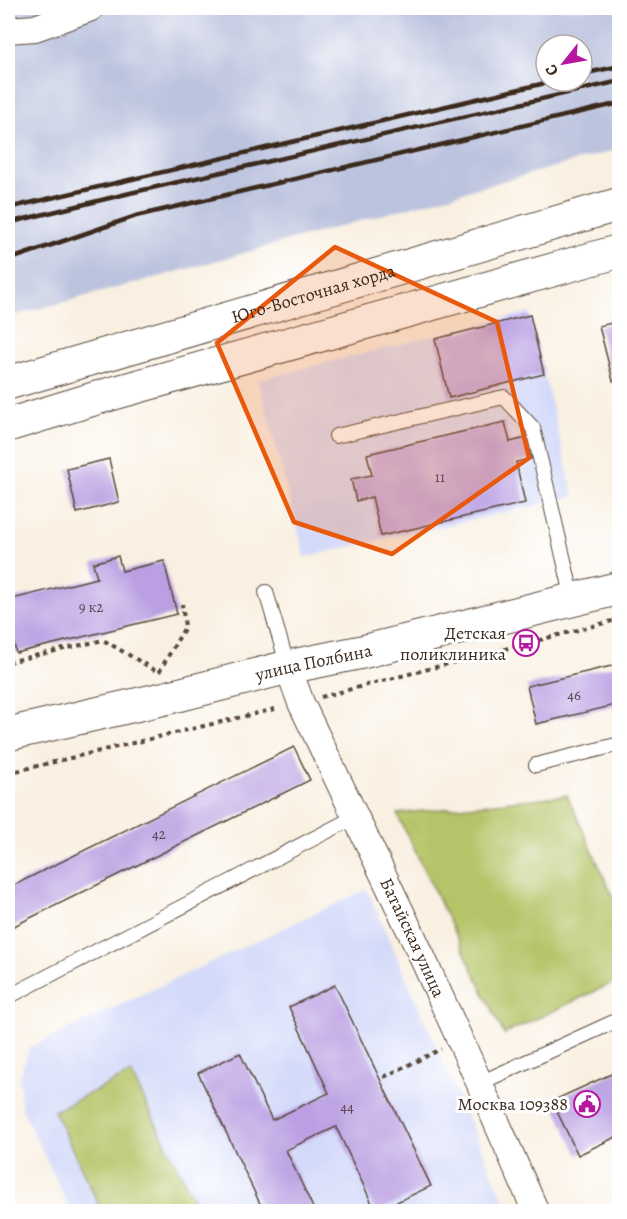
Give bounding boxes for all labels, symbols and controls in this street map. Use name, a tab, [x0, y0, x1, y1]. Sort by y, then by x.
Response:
north arrow	[534, 33, 594, 93]
text: С	[540, 60, 564, 80]
street label: Юго-Восточная хорда	[229, 258, 399, 329]
house number: 11	[435, 467, 445, 487]
house number: 9 к2	[79, 597, 103, 617]
place label: Детская поликлиника	[400, 621, 507, 666]
bus stop icon: Детская поликлиника	[511, 628, 541, 658]
street label: улица Полбина	[252, 638, 375, 687]
house number: 46	[567, 685, 581, 705]
house number: 42	[152, 824, 166, 844]
street label: Батайская улица	[374, 874, 451, 1002]
public building icon: Москва 109388	[572, 1089, 602, 1119]
place label: Москва 109388	[458, 1092, 568, 1116]
house number: 44	[340, 1097, 354, 1117]

